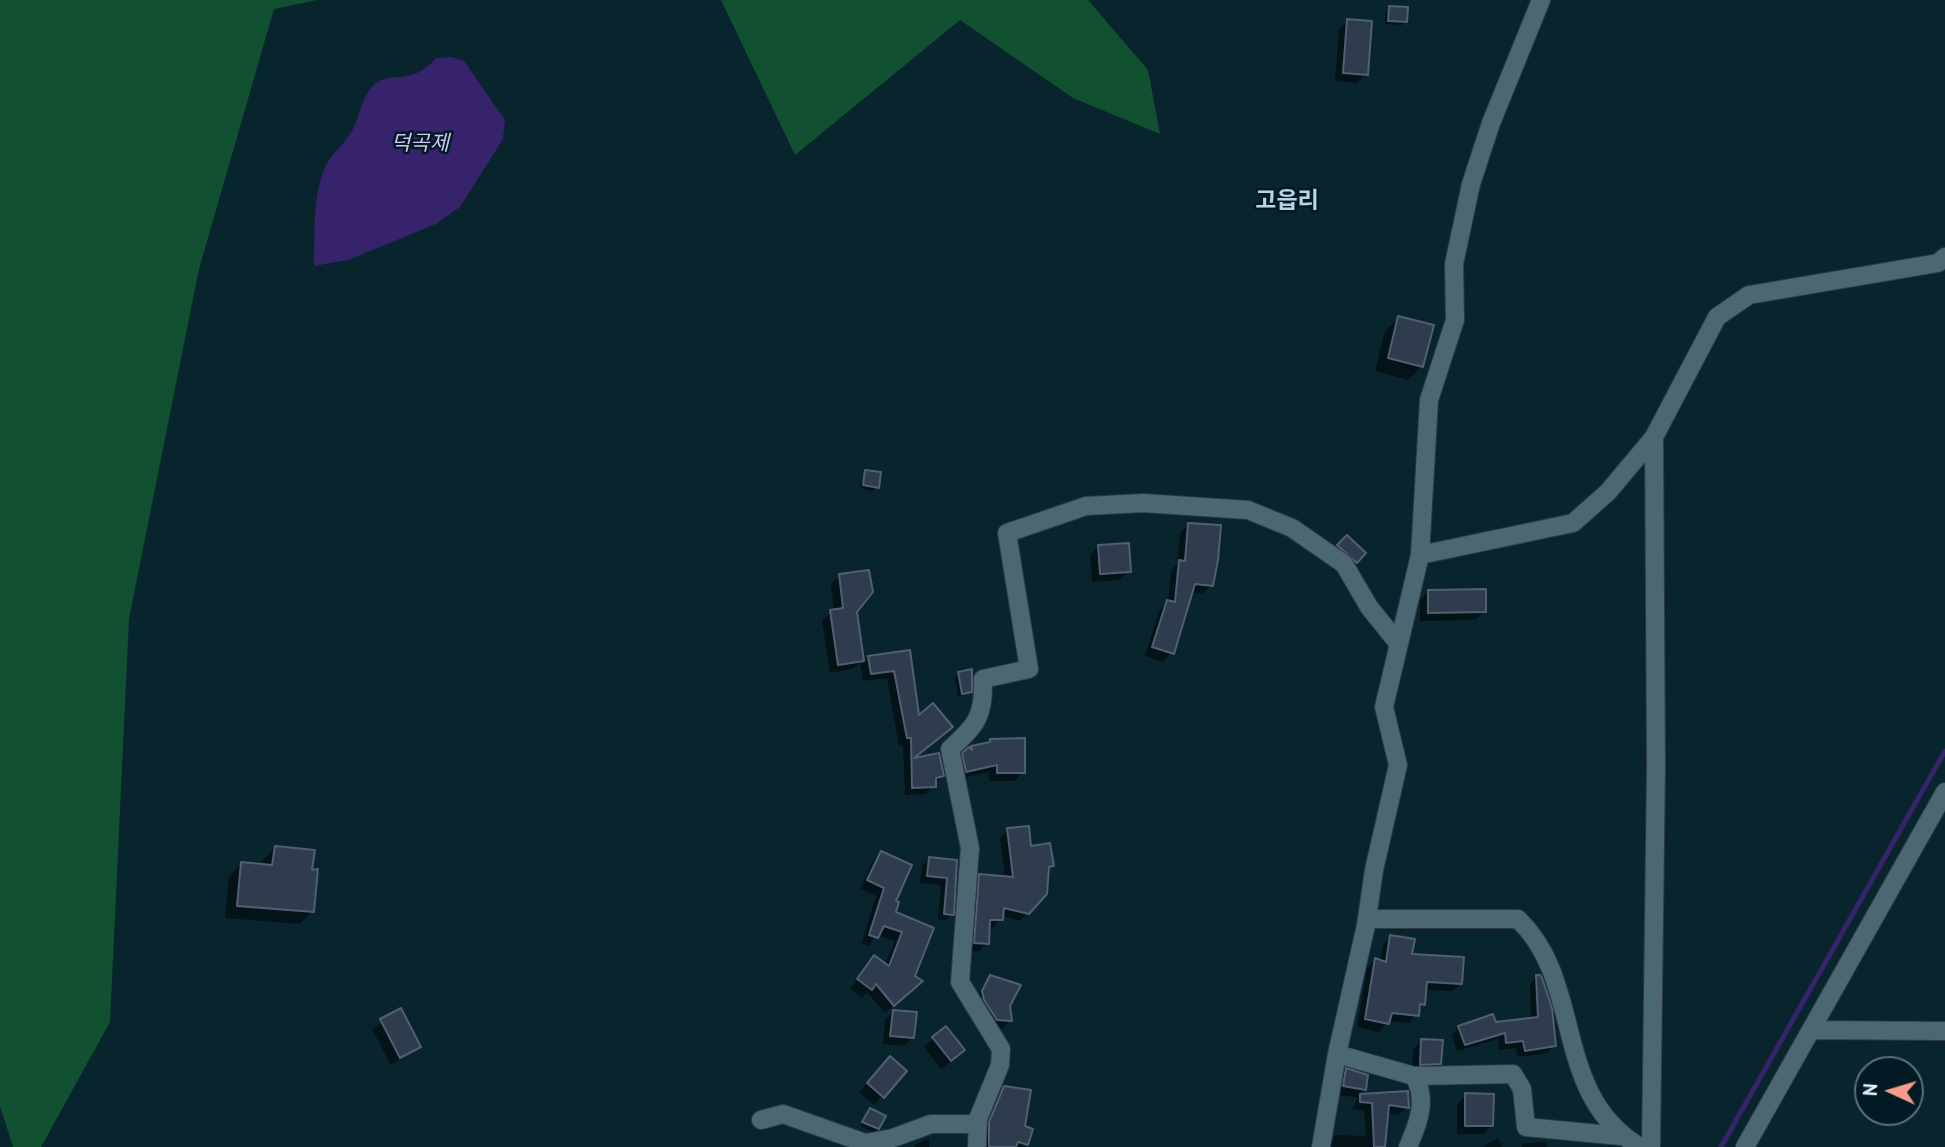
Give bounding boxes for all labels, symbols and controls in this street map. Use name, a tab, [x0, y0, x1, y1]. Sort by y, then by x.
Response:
water label: 덕곡제	[391, 131, 449, 157]
district label: 고읍리	[1255, 187, 1319, 215]
north arrow	[1854, 1056, 1924, 1126]
text: N	[1858, 1083, 1882, 1097]

